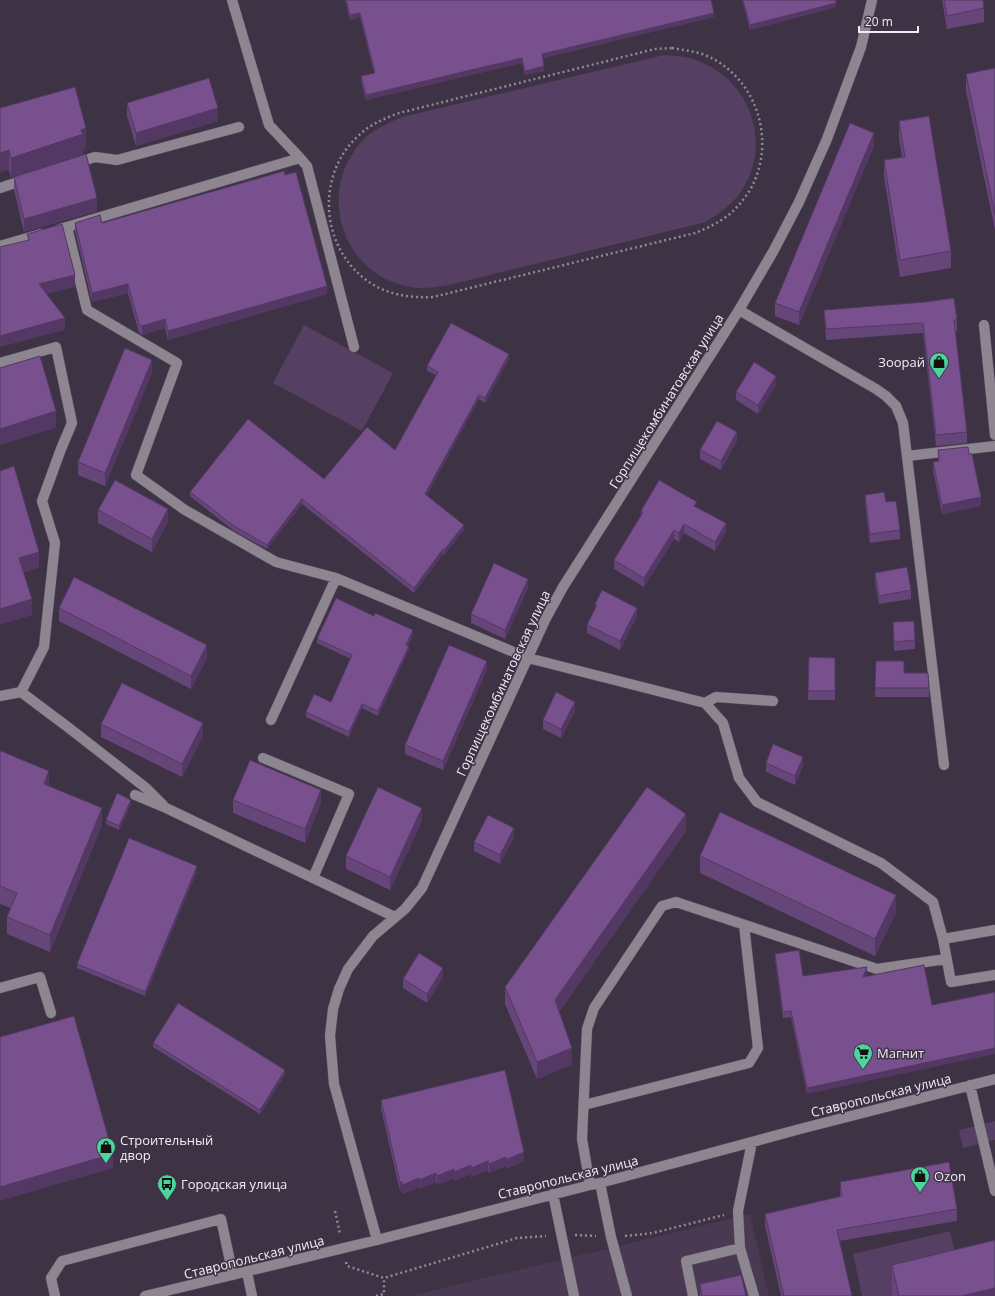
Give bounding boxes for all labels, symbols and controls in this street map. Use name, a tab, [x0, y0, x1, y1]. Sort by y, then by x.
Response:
scale bar	[859, 8, 918, 34]
text: 20 m	[865, 13, 893, 30]
street label: Горпищекомбинатовская улица	[605, 310, 727, 492]
shop icon: Зоорай	[928, 351, 950, 379]
place label: Зоорай	[878, 353, 925, 371]
street label: Горпищекомбинатовская улица	[452, 587, 554, 779]
supermarket icon: Магнит	[852, 1042, 874, 1070]
place label: Магнит	[877, 1044, 924, 1062]
street label: Ставропольская улица	[809, 1069, 953, 1121]
place label: Строительный двор	[120, 1131, 213, 1164]
shop icon: Строительный двор	[95, 1136, 117, 1164]
street label: Ставропольская улица	[496, 1151, 640, 1203]
shop icon: Ozon	[909, 1165, 931, 1193]
place label: Ozon	[934, 1167, 966, 1185]
bus stop icon: Городская улица	[156, 1173, 178, 1201]
place label: Городская улица	[181, 1175, 287, 1193]
street label: Ставропольская улица	[182, 1231, 326, 1283]

